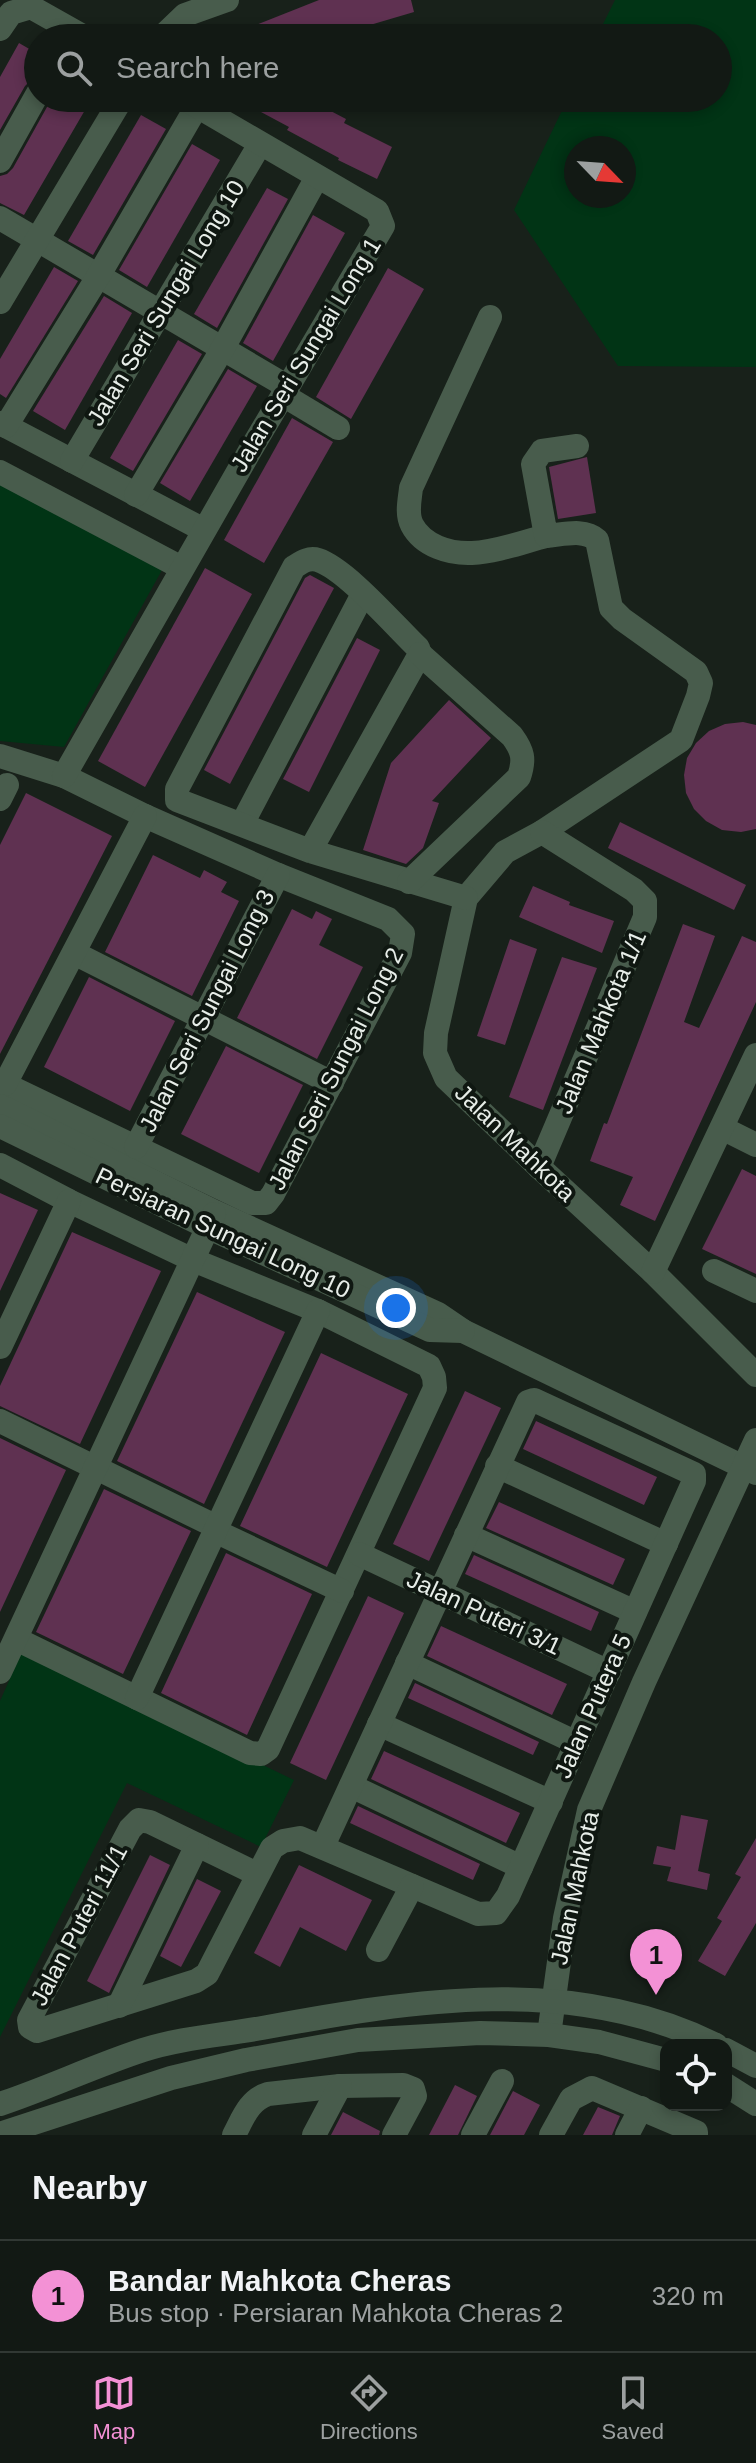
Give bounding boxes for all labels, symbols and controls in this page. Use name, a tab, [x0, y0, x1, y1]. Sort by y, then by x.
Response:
search box	[24, 24, 732, 112]
icon: search	[52, 46, 96, 90]
text: Search here	[116, 51, 279, 84]
north arrow	[564, 136, 636, 208]
street label: Jalan Seri Sungai Long 10	[81, 175, 250, 430]
street label: Jalan Seri Sungai Long 1	[225, 233, 386, 477]
street label: Jalan Seri Sungai Long 3	[134, 885, 279, 1136]
street label: Jalan Mahkota 1/1	[550, 926, 651, 1117]
street label: Jalan Seri Sungai Long 2	[263, 943, 408, 1194]
street label: Jalan Mahkota	[450, 1079, 581, 1207]
street label: Persiaran Sungai Long 10	[92, 1162, 355, 1303]
your location	[376, 1288, 416, 1328]
street label: Jalan Puteri 3/1	[403, 1565, 565, 1660]
street label: Jalan Putera 5	[549, 1630, 636, 1782]
street label: Jalan Mahkota	[545, 1808, 604, 1967]
street label: Jalan Puteri 11/1	[25, 1840, 132, 2010]
pin: 1	[630, 1929, 682, 1995]
map controls	[660, 2039, 732, 2111]
button: locate	[660, 2039, 732, 2111]
text: Nearby	[32, 2168, 147, 2206]
text: Bandar Mahkota Cheras	[108, 2264, 451, 2297]
text: 1	[51, 2281, 65, 2311]
text: 320 m	[652, 2281, 724, 2311]
text: Bus stop · Persiaran Mahkota Cheras 2	[108, 2298, 563, 2328]
tab: Map	[92, 2371, 136, 2445]
tab: Directions	[320, 2371, 418, 2445]
tab: Saved	[602, 2371, 664, 2445]

